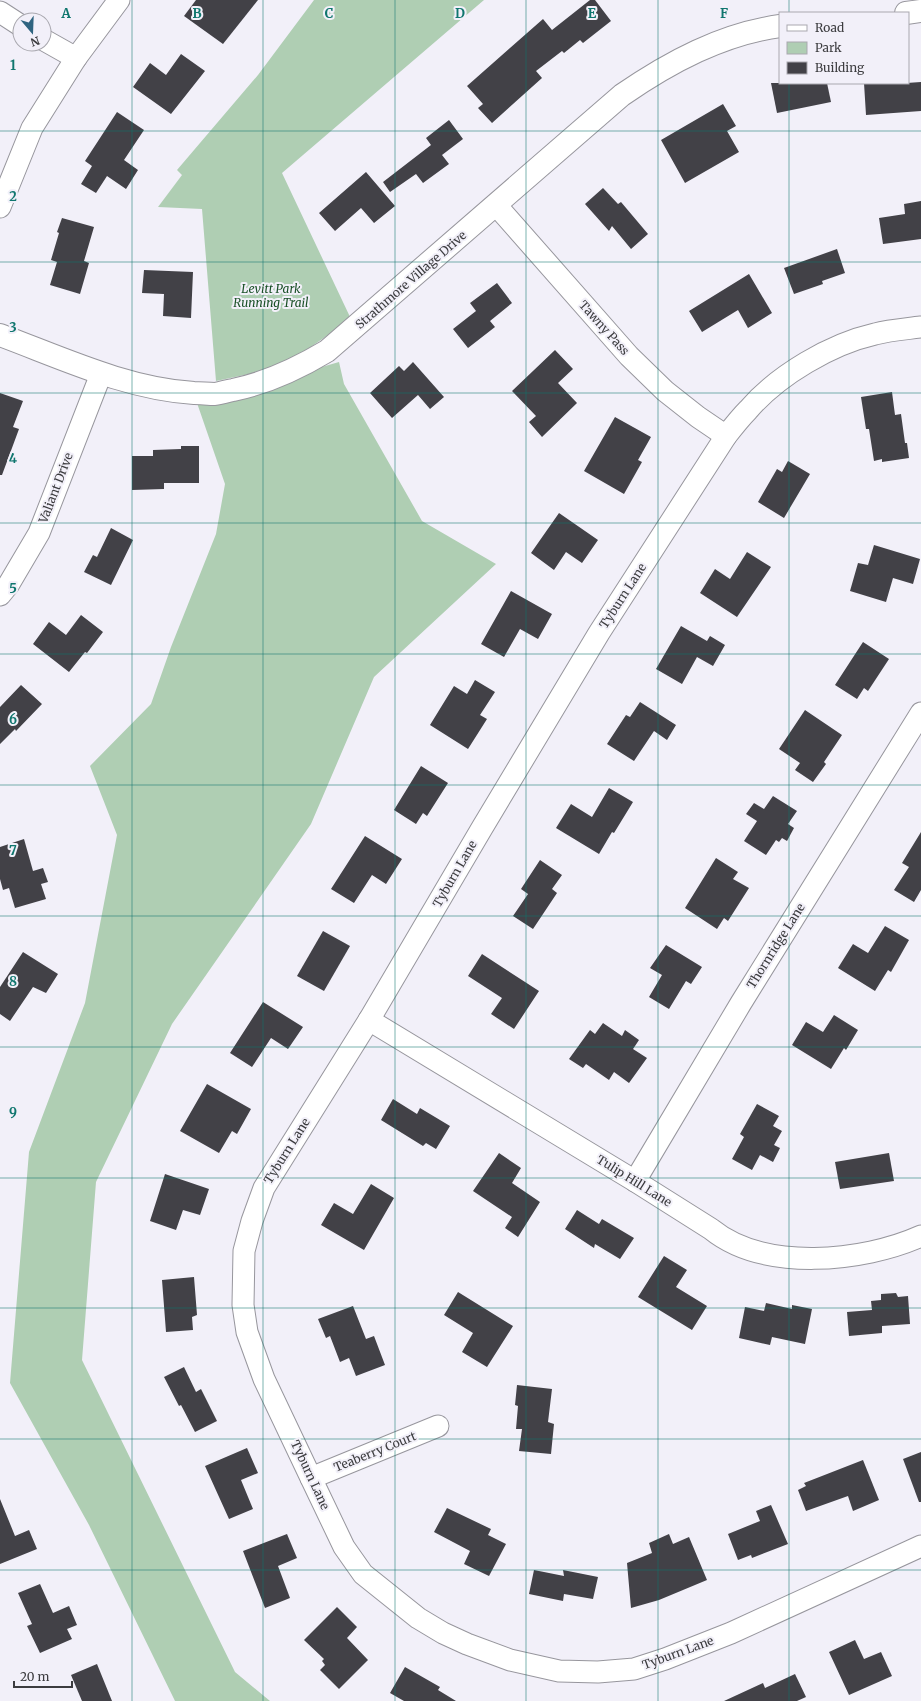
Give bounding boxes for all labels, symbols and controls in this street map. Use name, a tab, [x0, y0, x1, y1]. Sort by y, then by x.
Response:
text: A	[60, 5, 71, 22]
text: B	[192, 5, 202, 22]
text: C	[325, 5, 334, 22]
text: D	[455, 5, 465, 22]
text: E	[588, 5, 597, 22]
text: F	[720, 5, 728, 22]
north arrow	[12, 12, 52, 52]
legend	[779, 12, 909, 84]
text: Road	[815, 20, 844, 35]
text: N	[29, 33, 42, 50]
text: Park	[815, 40, 842, 55]
text: 1	[10, 57, 16, 74]
text: Building	[815, 60, 865, 75]
text: 2	[9, 188, 17, 205]
street label: Strathmore Village Drive	[352, 227, 469, 332]
park label: Levitt Park Running Trail	[233, 281, 309, 310]
street label: Tawny Pass	[576, 297, 633, 358]
text: 3	[9, 319, 17, 336]
text: 4	[9, 450, 18, 467]
street label: Valiant Drive	[35, 450, 76, 526]
street label: Tyburn Lane	[596, 560, 649, 631]
text: 5	[9, 580, 17, 597]
text: 6	[9, 711, 17, 728]
street label: Tyburn Lane	[429, 838, 480, 910]
text: 7	[9, 842, 17, 859]
street label: Thornridge Lane	[743, 900, 808, 991]
text: 8	[9, 973, 17, 990]
text: 9	[9, 1104, 17, 1121]
street label: Tyburn Lane	[260, 1115, 313, 1186]
street label: Tulip Hill Lane	[594, 1152, 675, 1210]
street label: Teaberry Court	[331, 1428, 418, 1475]
street label: Tyburn Lane	[288, 1438, 333, 1512]
street label: Tyburn Lane	[640, 1633, 716, 1672]
scale bar	[14, 1663, 72, 1689]
text: 20 m	[20, 1669, 49, 1684]

